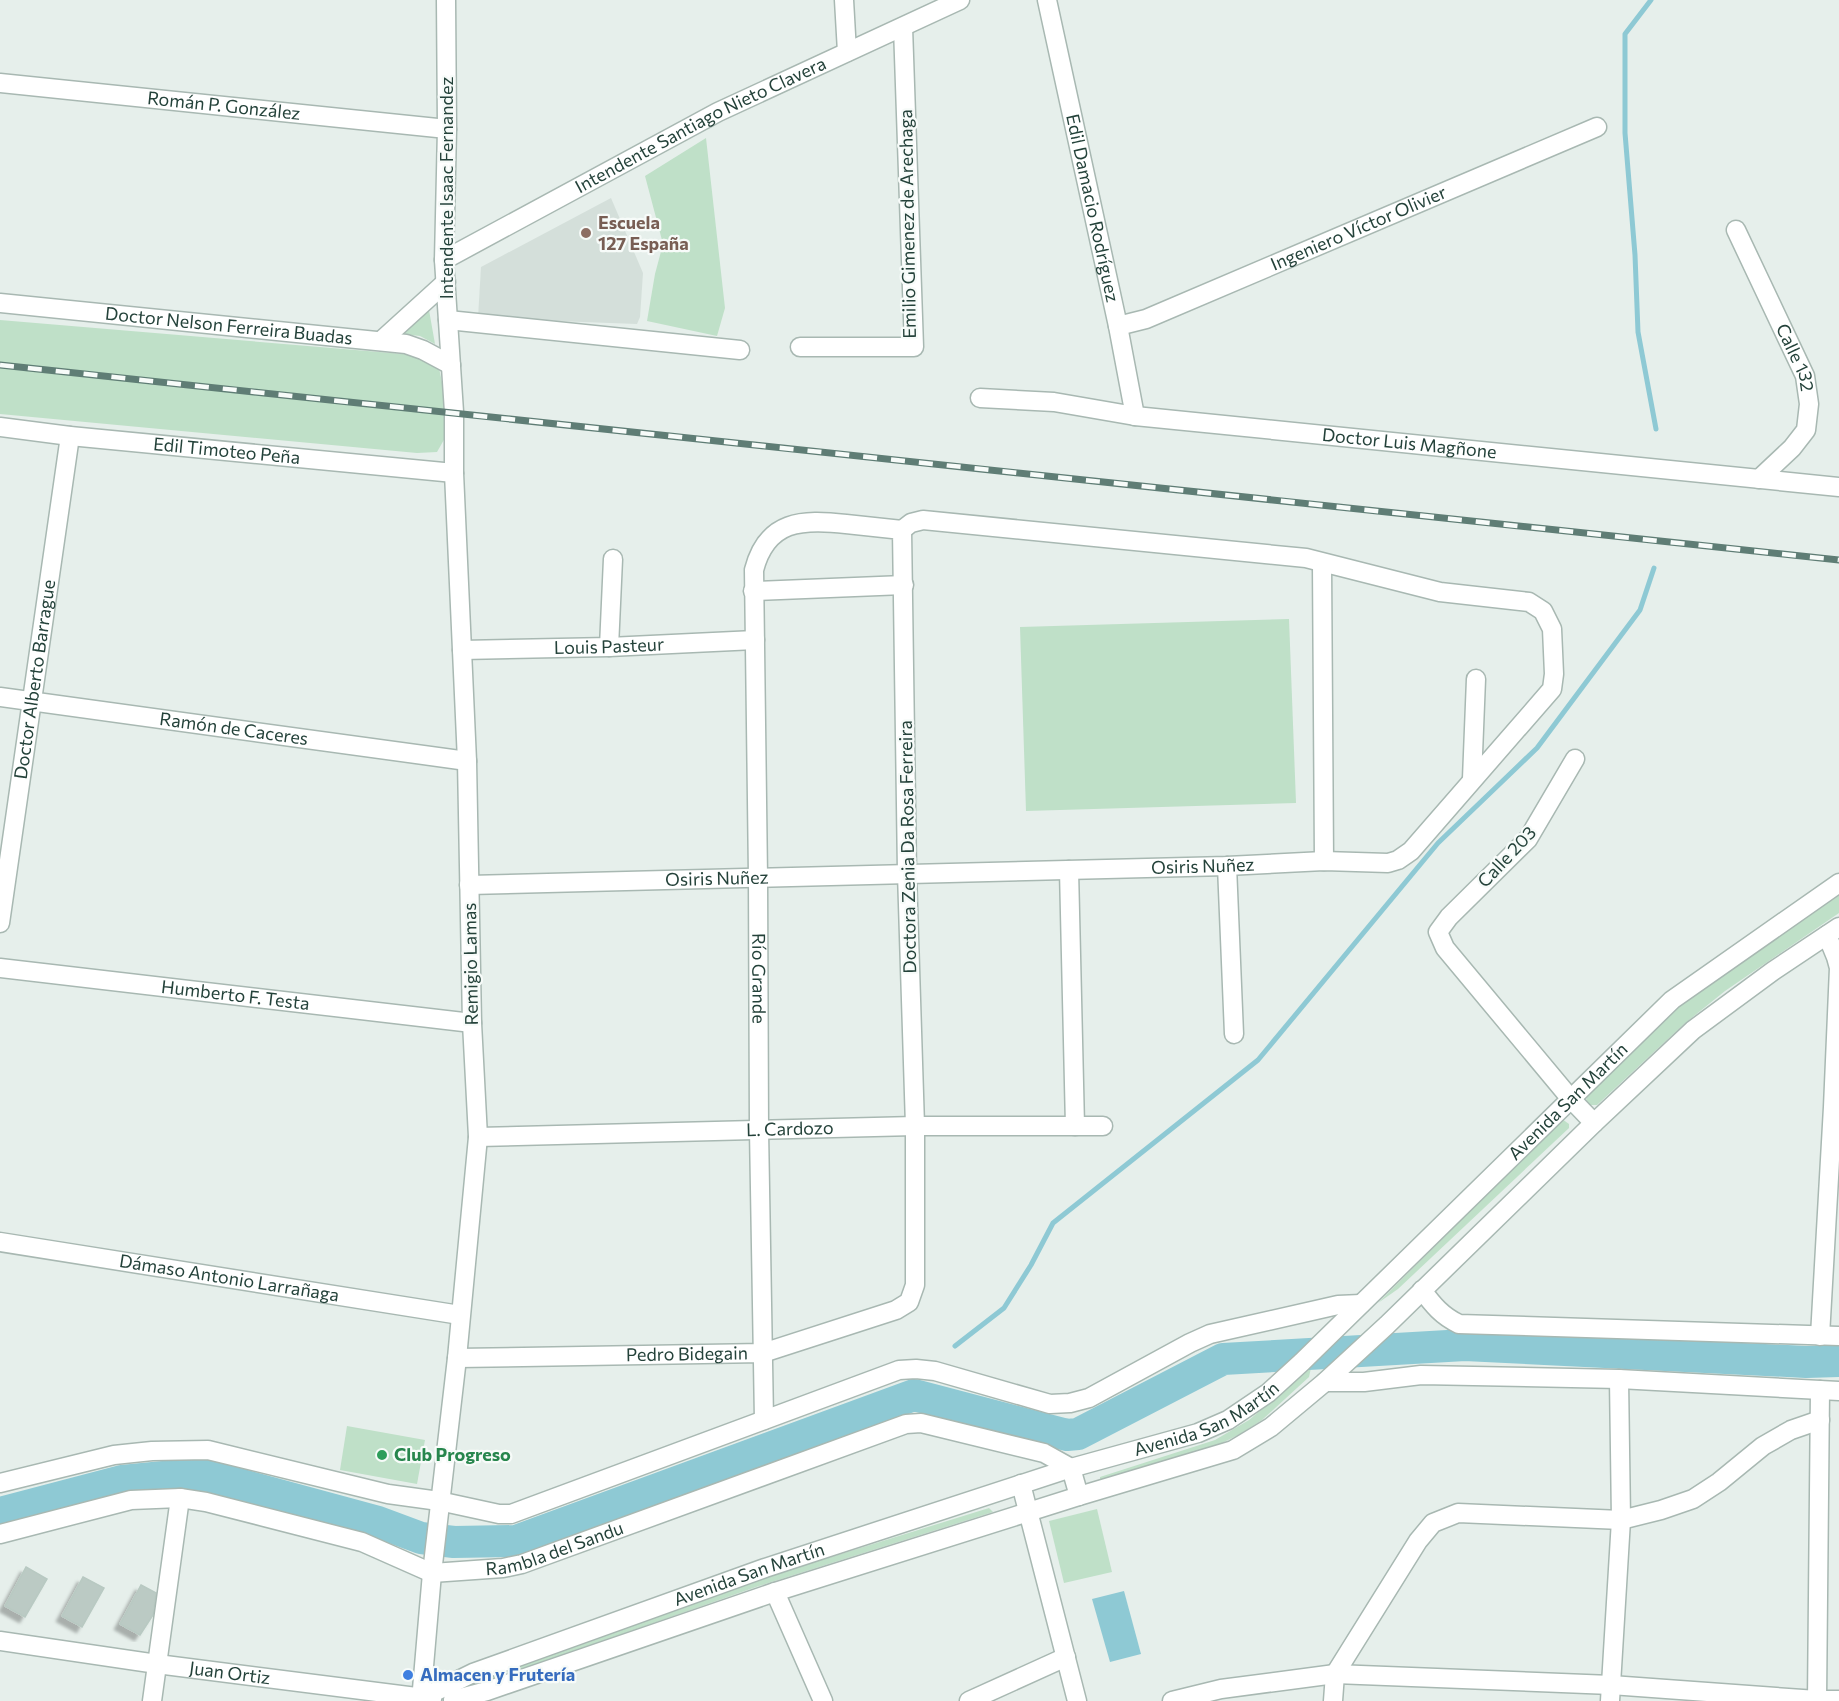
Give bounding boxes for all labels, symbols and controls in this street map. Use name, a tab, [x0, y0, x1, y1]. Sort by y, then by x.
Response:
street label: Intendente Santiago Nieto Clavera	[571, 52, 829, 197]
street label: Intendente Isaac Fernandez	[435, 77, 457, 299]
street label: Román P. González	[146, 86, 302, 124]
street label: Emilio Gimenez de Arechaga	[894, 109, 920, 339]
street label: Edil Damacio Rodríguez	[1062, 112, 1125, 304]
street label: Ingeniero Víctor Olivier	[1267, 180, 1449, 275]
place label: Escuela 127 España	[598, 211, 689, 254]
marker: Escuela 127 España	[579, 226, 593, 240]
street label: Doctor Nelson Ferreira Buadas	[104, 302, 354, 349]
street label: Calle 132	[1772, 320, 1819, 393]
street label: Doctor Luis Magñone	[1321, 423, 1498, 462]
street label: Edil Timoteo Peña	[152, 432, 301, 468]
street label: Doctor Alberto Barrague	[9, 578, 59, 781]
street label: Louis Pasteur	[554, 632, 665, 658]
street label: Ramón de Caceres	[158, 707, 310, 749]
street label: Doctora Zenia Da Rosa Ferreira	[894, 720, 920, 974]
street label: Calle 203	[1472, 821, 1540, 892]
street label: Osiris Nuñez	[1151, 853, 1255, 878]
street label: Osiris Nuñez	[665, 865, 769, 890]
street label: Remigio Lamas	[458, 902, 482, 1026]
street label: Río Grande	[748, 933, 771, 1024]
street label: Humberto F. Testa	[160, 975, 311, 1014]
street label: Avenida San Martín	[1503, 1038, 1632, 1164]
street label: L. Cardozo	[746, 1116, 834, 1140]
street label: Dámaso Antonio Larrañaga	[118, 1249, 341, 1306]
street label: Pedro Bidegain	[626, 1341, 748, 1365]
street label: Avenida San Martín	[1131, 1376, 1283, 1460]
place label: Club Progreso	[394, 1443, 511, 1465]
marker: Club Progreso	[375, 1448, 389, 1462]
street label: Rambla del Sandu	[485, 1516, 626, 1579]
street label: Avenida San Martín	[670, 1537, 827, 1610]
street label: Juan Ortiz	[188, 1656, 272, 1688]
place label: Almacen y Frutería	[420, 1663, 575, 1685]
marker: Almacen y Frutería	[401, 1668, 415, 1682]

